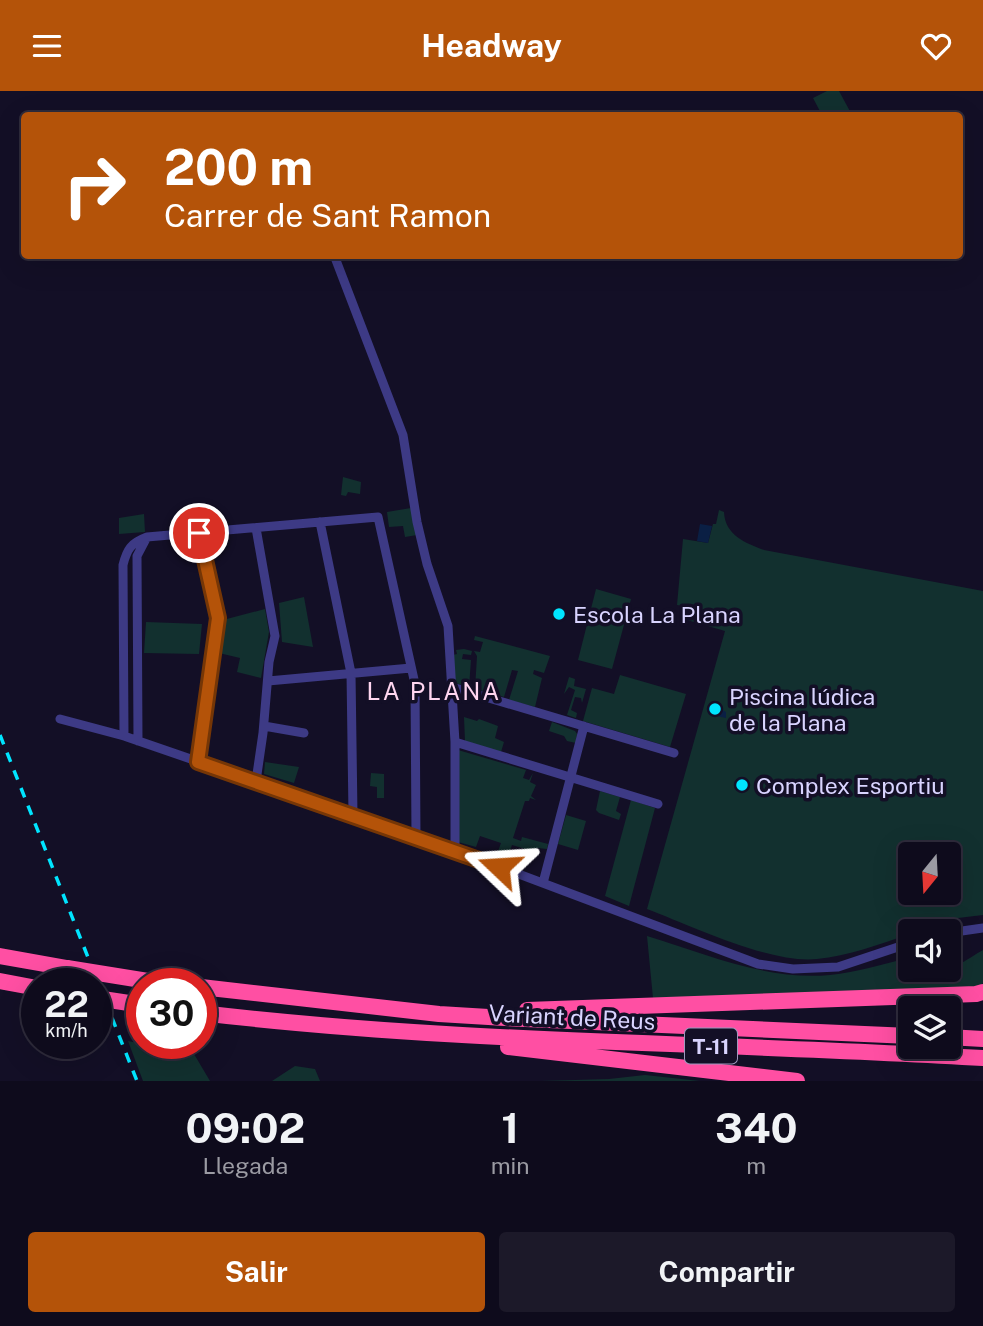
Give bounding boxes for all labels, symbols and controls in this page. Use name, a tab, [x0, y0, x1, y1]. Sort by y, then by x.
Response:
icon: menu	[28, 27, 66, 65]
text: Headway	[421, 27, 562, 64]
icon: heart	[917, 27, 955, 65]
text: 200 m	[164, 138, 313, 196]
icon: right	[49, 140, 140, 231]
text: Carrer de Sant Ramon	[164, 197, 491, 234]
pin	[169, 503, 229, 563]
icon: arrive	[180, 514, 218, 552]
place label: Escola La Plana	[573, 601, 741, 628]
marker: Escola La Plana	[551, 606, 567, 622]
district label: LA PLANA	[367, 677, 501, 705]
place label: Piscina lúdica de la Plana	[729, 683, 875, 736]
marker: Piscina lúdica de la Plana	[707, 701, 723, 717]
place label: Complex Esportiu	[756, 772, 945, 799]
marker: Complex Esportiu	[734, 777, 750, 793]
position arrow	[462, 830, 536, 904]
north arrow	[898, 842, 961, 905]
map controls	[898, 842, 961, 1059]
button: sound	[898, 919, 961, 982]
speed limit sign: 30	[126, 968, 217, 1059]
text: 22	[44, 984, 89, 1025]
button: layers	[898, 996, 961, 1059]
street label: Variant de Reus	[488, 999, 656, 1035]
text: km/h	[45, 1020, 88, 1041]
road number: T-11	[685, 1028, 737, 1063]
text: 09:02	[185, 1103, 305, 1152]
text: 1	[501, 1103, 519, 1152]
text: 340	[715, 1103, 798, 1152]
text: Llegada	[202, 1152, 288, 1179]
text: min	[491, 1152, 530, 1179]
text: m	[746, 1152, 766, 1179]
button: Salir	[28, 1232, 485, 1312]
button: Compartir	[499, 1232, 955, 1312]

